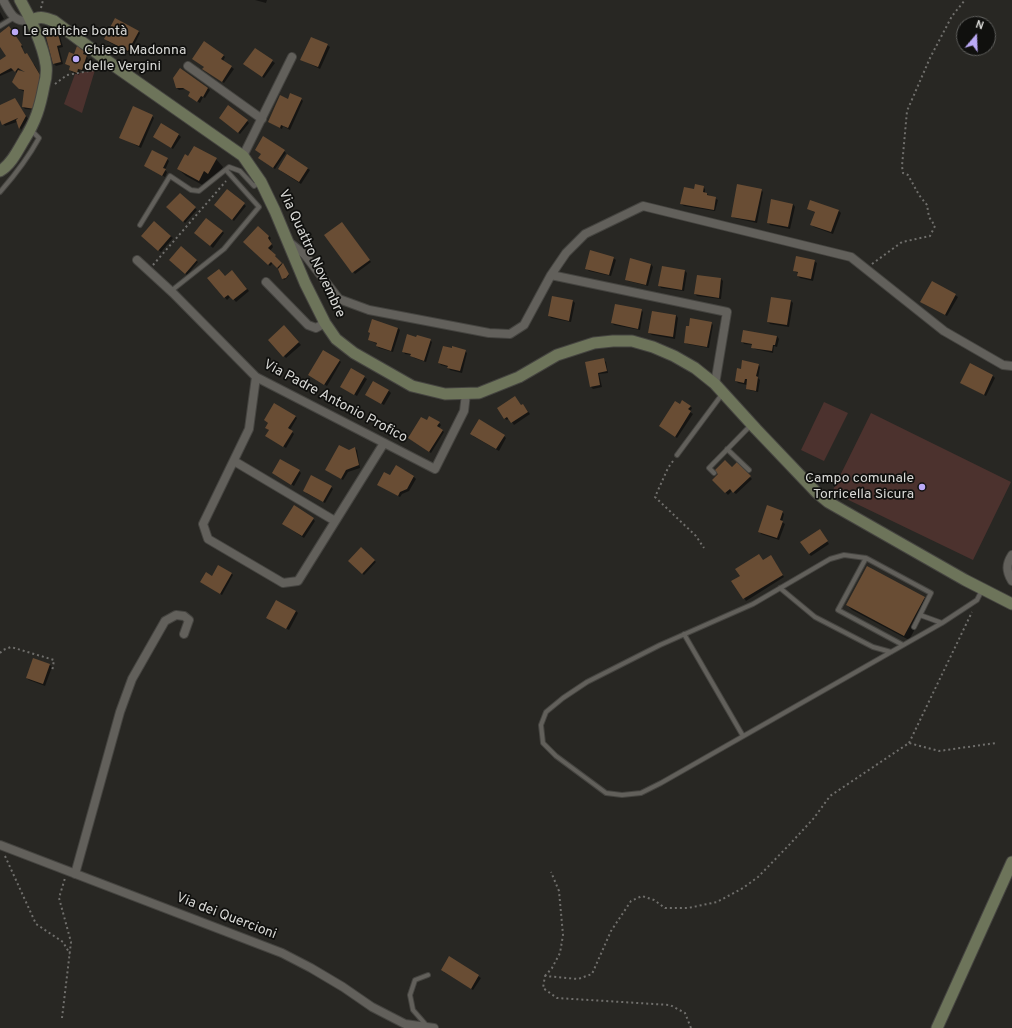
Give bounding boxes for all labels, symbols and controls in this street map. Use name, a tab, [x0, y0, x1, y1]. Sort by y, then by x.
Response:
north arrow	[956, 16, 996, 56]
text: N	[974, 18, 986, 34]
place label: Le antiche bontà	[23, 24, 127, 40]
marker: Le antiche bontà	[10, 27, 20, 37]
place label: Chiesa Madonna delle Vergini	[84, 43, 186, 76]
marker: Chiesa Madonna delle Vergini	[71, 54, 81, 64]
street label: Via Quattro Novembre	[274, 187, 348, 321]
street label: Via Padre Antonio Profico	[260, 357, 410, 447]
place label: Campo comunale Torricella Sicura	[805, 471, 914, 504]
marker: Campo comunale Torricella Sicura	[917, 482, 927, 492]
street label: Via dei Quercioni	[173, 890, 279, 944]

